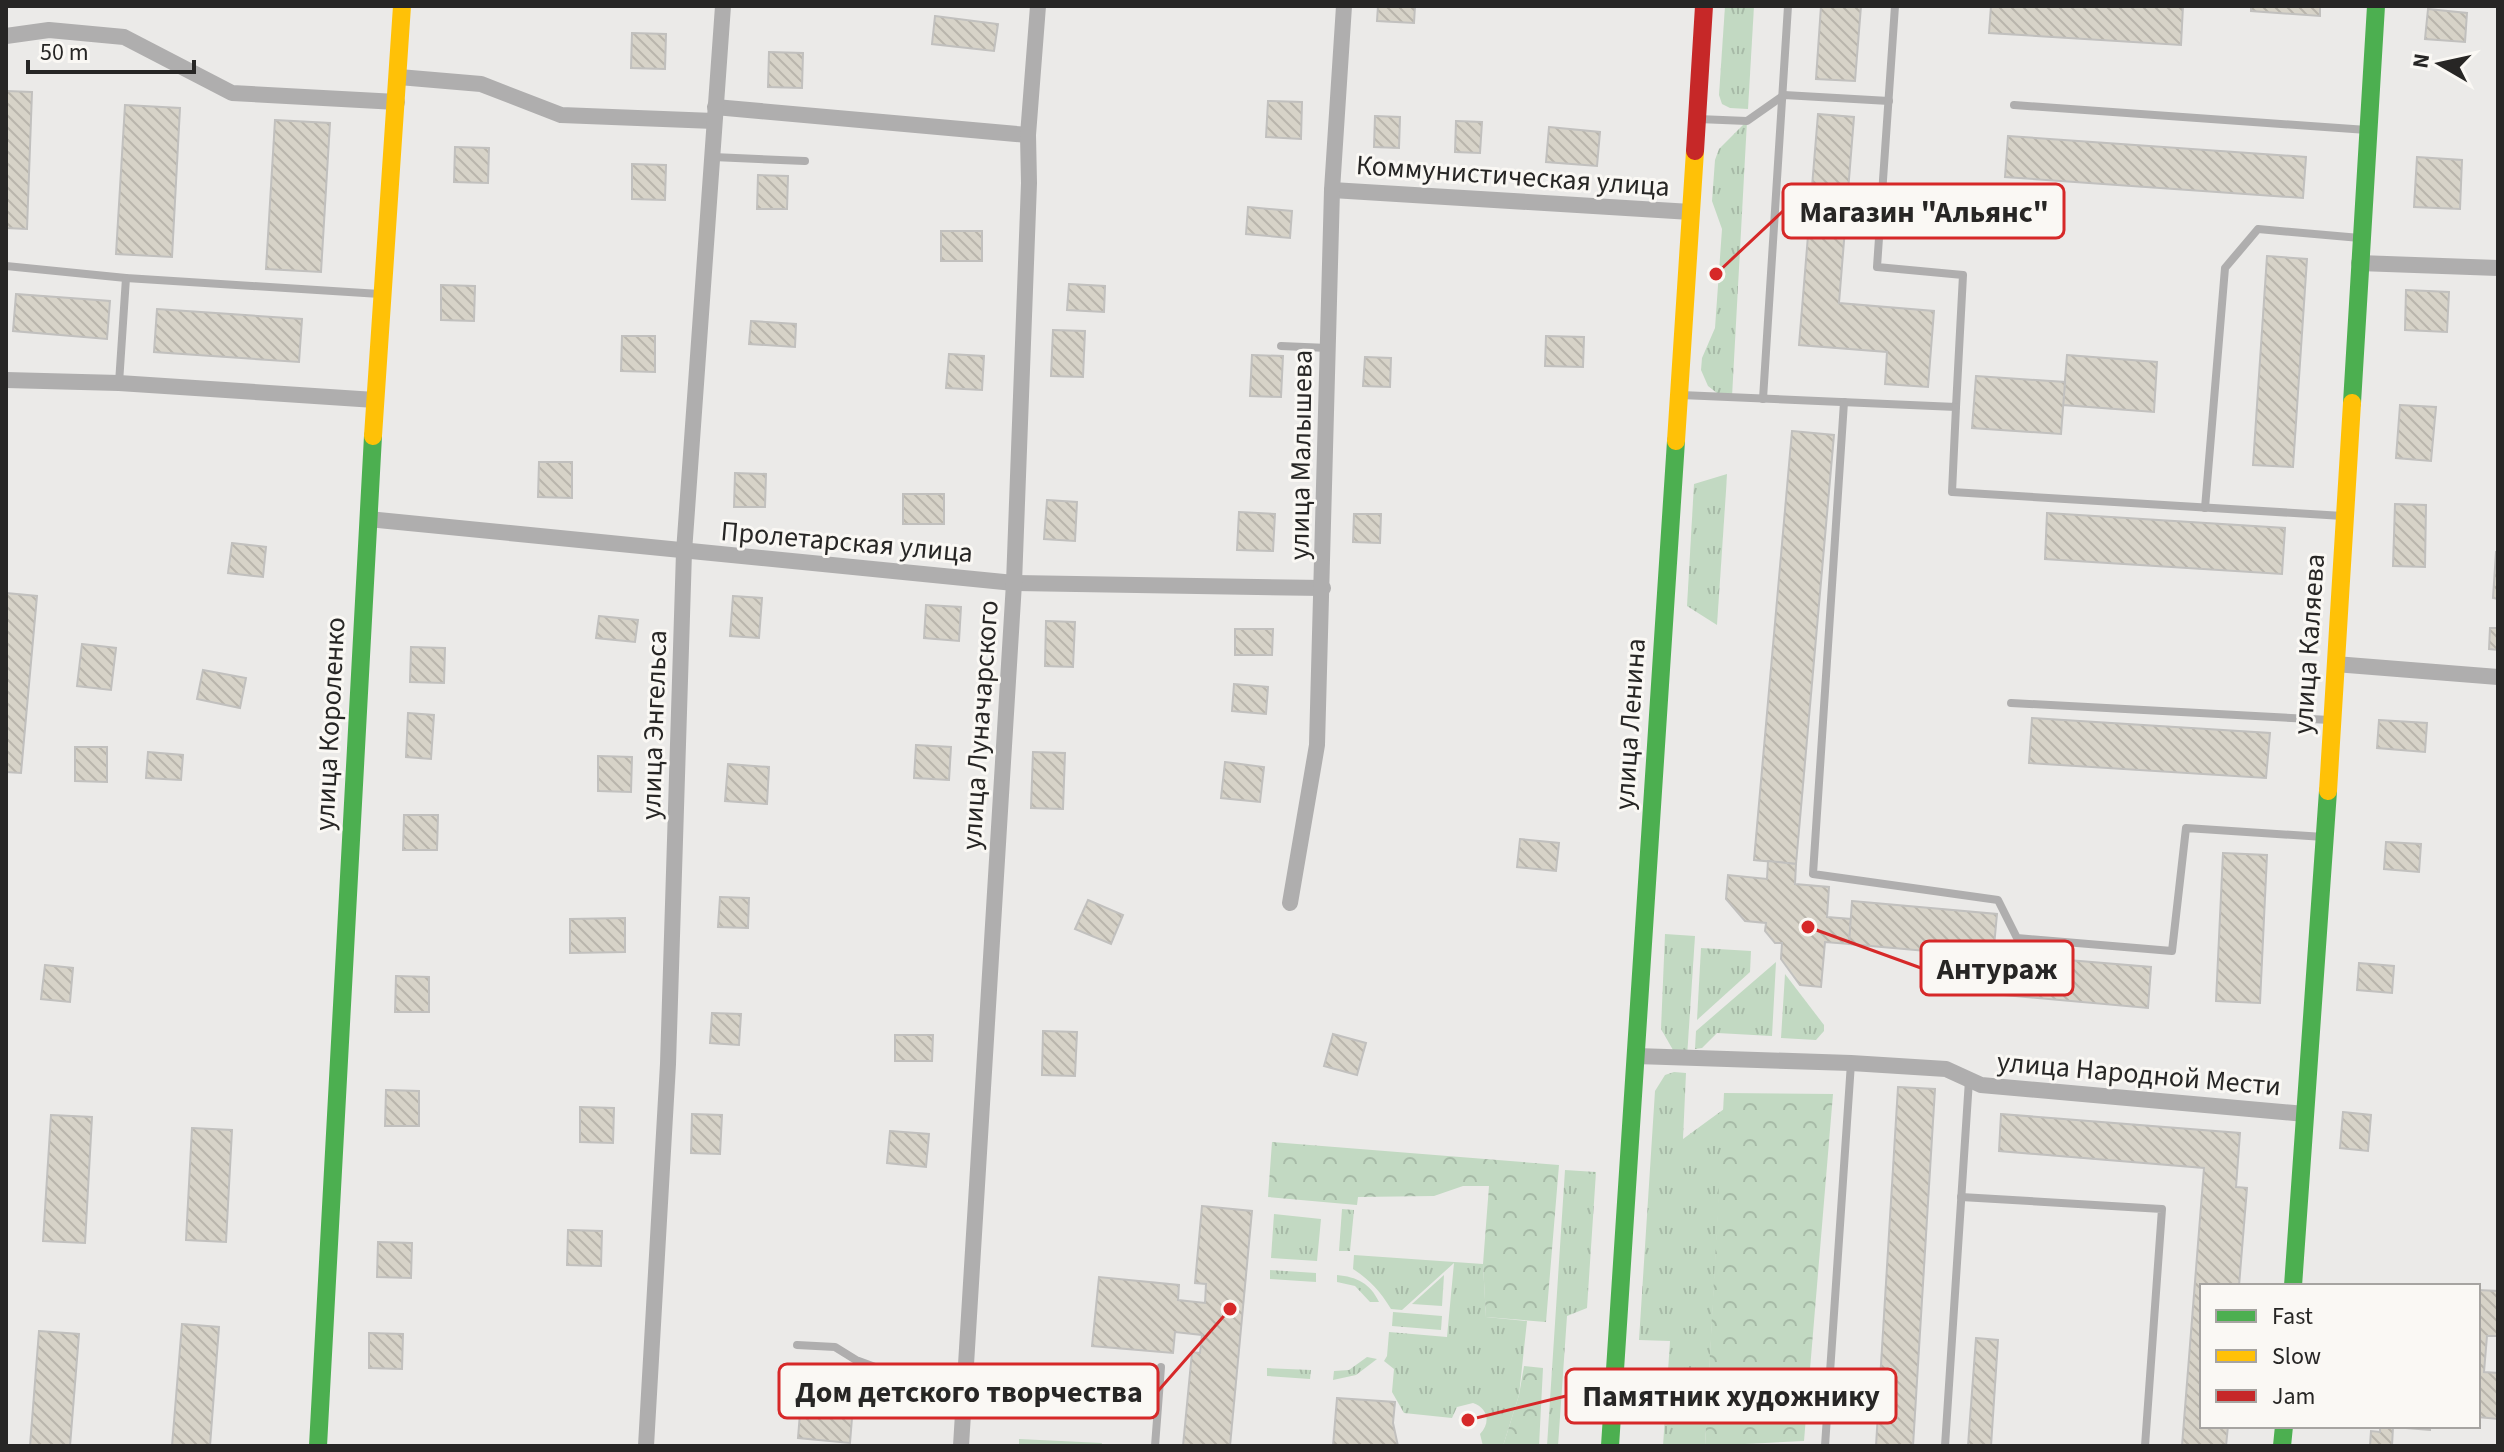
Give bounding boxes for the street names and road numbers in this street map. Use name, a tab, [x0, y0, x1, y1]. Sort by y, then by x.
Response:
street label: Коммунистическая улица	[1355, 145, 1671, 207]
street label: улица Малышева	[1279, 349, 1323, 561]
street label: Пролетарская улица	[719, 511, 975, 573]
street label: улица Каляева	[2283, 552, 2335, 736]
street label: улица Луначарского	[951, 599, 1009, 851]
street label: улица Короленко	[304, 616, 356, 832]
street label: улица Энгельса	[631, 629, 677, 821]
street label: улица Ленина	[1604, 637, 1656, 811]
street label: улица Народной Мести	[1995, 1042, 2283, 1106]

